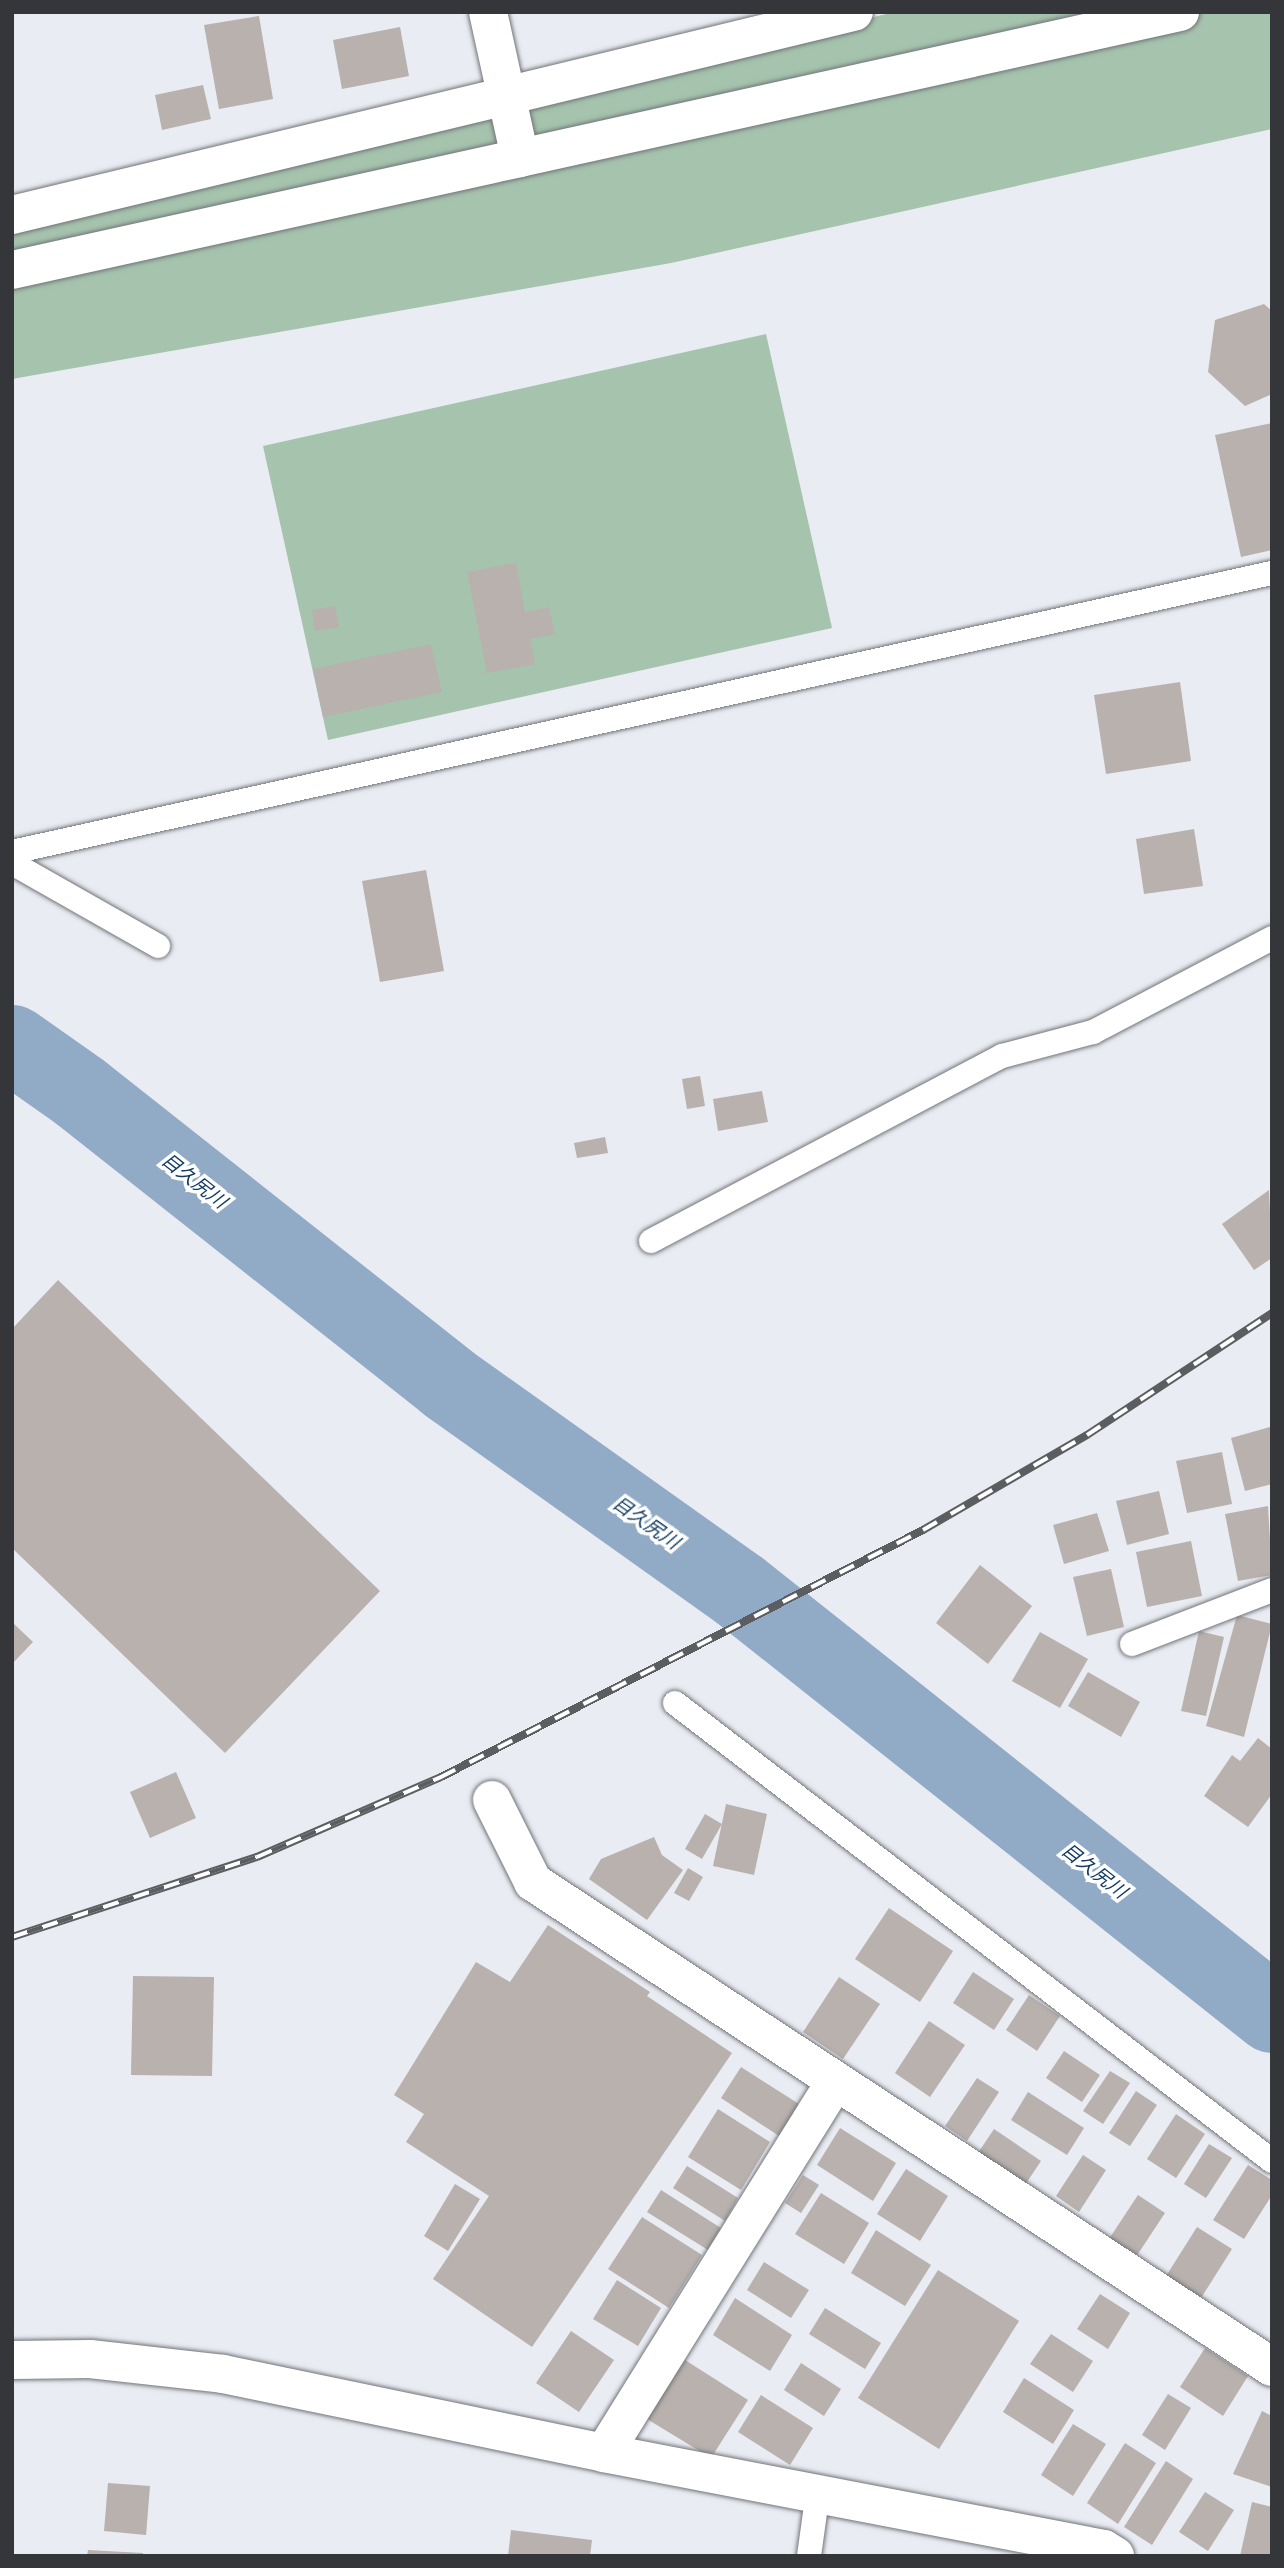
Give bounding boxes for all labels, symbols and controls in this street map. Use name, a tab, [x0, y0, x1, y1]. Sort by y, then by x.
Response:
water label: 目久尻川	[157, 1149, 231, 1213]
water label: 目久尻川	[608, 1492, 684, 1554]
water label: 目久尻川	[1057, 1839, 1131, 1903]

